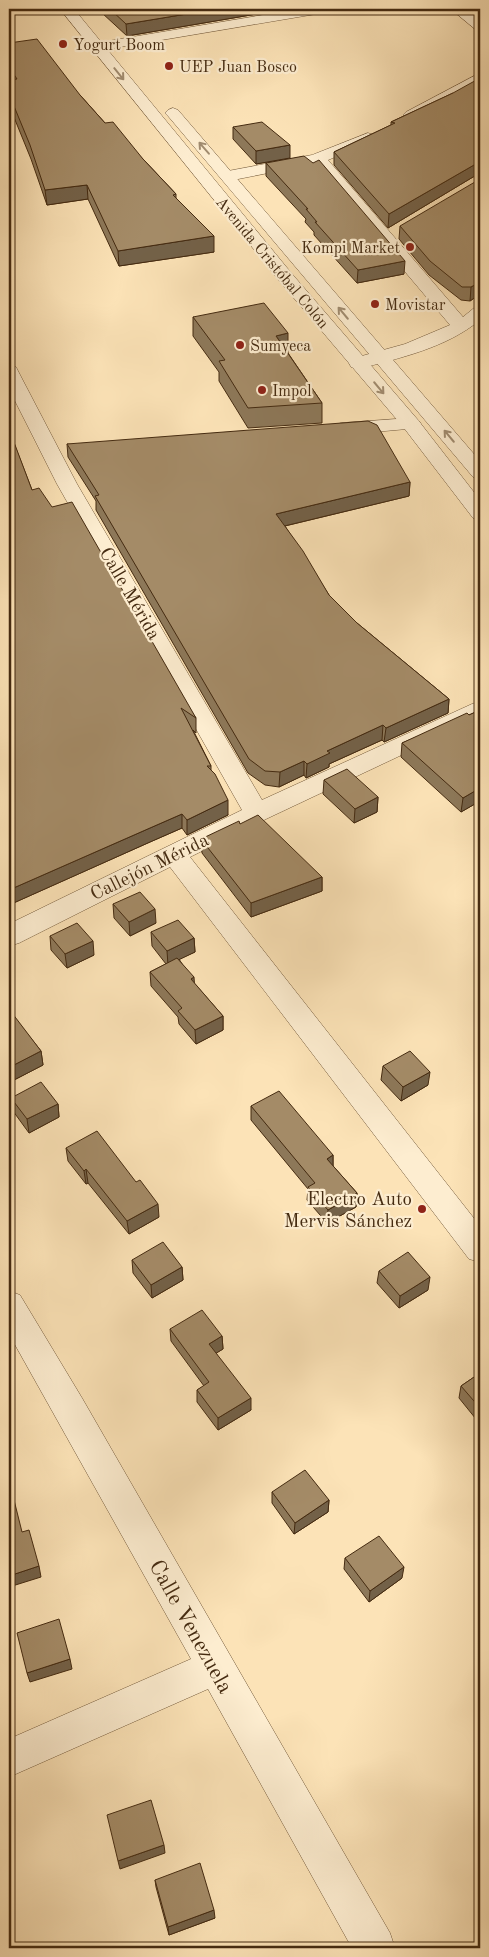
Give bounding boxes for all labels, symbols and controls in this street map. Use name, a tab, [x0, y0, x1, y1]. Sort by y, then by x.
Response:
marker: Yogurt Boom	[57, 38, 69, 50]
place label: Yogurt Boom	[73, 38, 165, 54]
marker: UEP Juan Bosco	[163, 60, 175, 72]
place label: UEP Juan Bosco	[179, 60, 297, 76]
one-way arrow	[114, 67, 125, 80]
one-way arrow	[199, 142, 210, 155]
street label: Avenida Cristóbal Colón	[212, 194, 331, 332]
place label: Kompi Market	[301, 241, 400, 257]
marker: Kompi Market	[404, 241, 416, 253]
marker: Movistar	[369, 298, 381, 310]
place label: Movistar	[385, 298, 446, 314]
one-way arrow	[338, 307, 349, 320]
marker: Sumyeca	[234, 339, 246, 351]
place label: Sumyeca	[250, 339, 311, 355]
one-way arrow	[374, 381, 385, 394]
marker: Impol	[256, 384, 268, 396]
place label: Impol	[272, 384, 312, 400]
one-way arrow	[444, 430, 455, 443]
street label: Calle Mérida	[95, 545, 163, 644]
street label: Callejón Mérida	[88, 831, 213, 905]
place label: Electro Auto Mervis Sánchez	[284, 1191, 412, 1232]
marker: Electro Auto Mervis Sánchez	[416, 1203, 428, 1215]
street label: Calle Venezuela	[144, 1556, 236, 1698]

